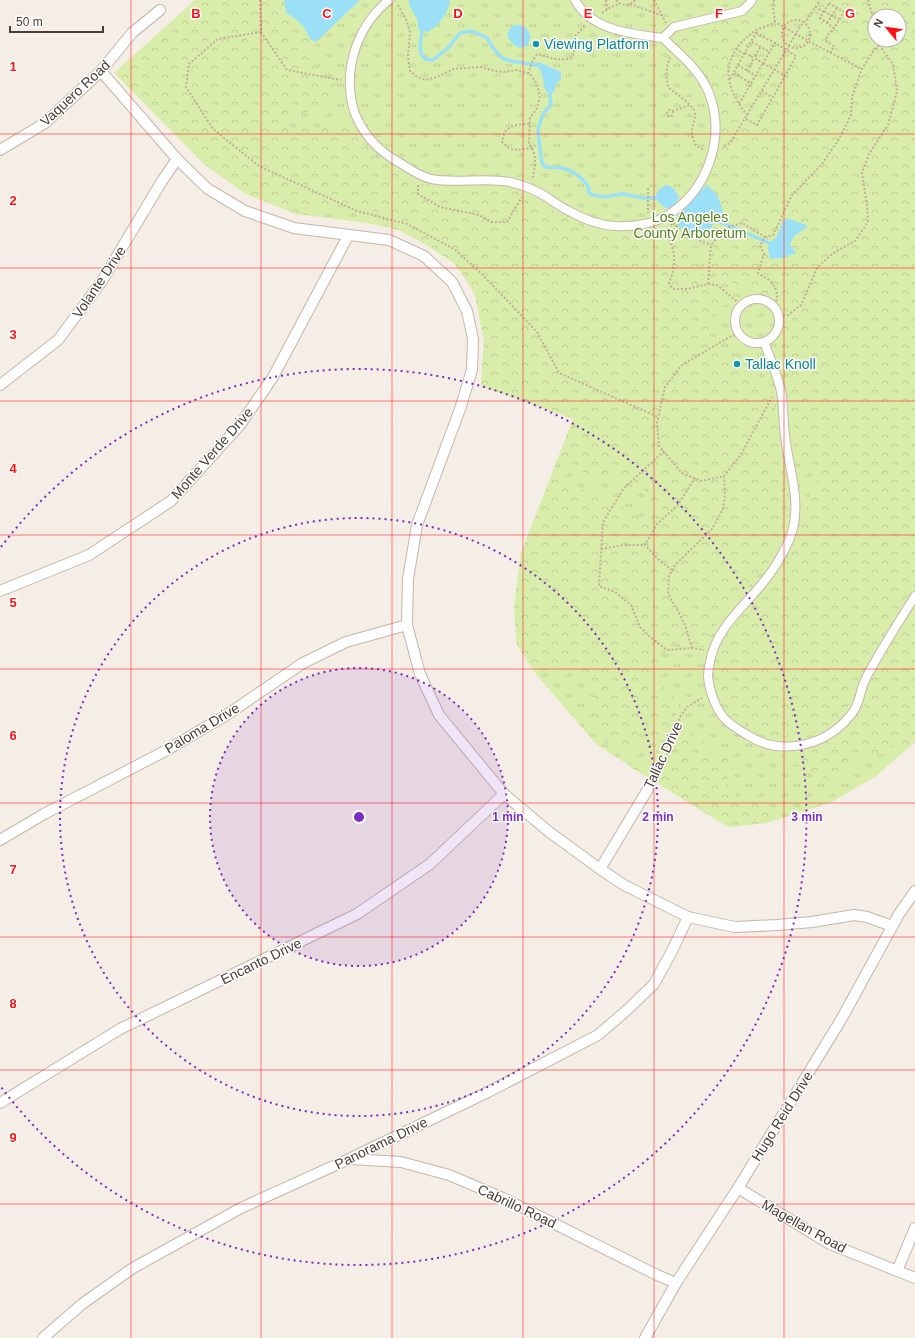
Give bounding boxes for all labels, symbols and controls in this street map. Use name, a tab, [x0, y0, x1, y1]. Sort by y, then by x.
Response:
text: B	[191, 6, 201, 21]
text: C	[322, 6, 332, 21]
text: D	[453, 6, 463, 21]
text: E	[584, 6, 593, 21]
text: F	[715, 6, 723, 21]
text: G	[845, 6, 855, 21]
scale bar	[10, 8, 103, 34]
north arrow	[867, 8, 907, 48]
text: 50 m	[16, 15, 43, 29]
text: N	[871, 17, 885, 30]
place label: Viewing Platform	[544, 36, 649, 52]
marker: Viewing Platform	[531, 39, 541, 49]
street label: Vaquero Road	[37, 57, 113, 129]
text: 1	[9, 59, 17, 74]
text: 2	[9, 193, 17, 208]
park label: Los Angeles County Arboretum	[634, 209, 746, 241]
street label: Volante Drive	[69, 243, 129, 321]
text: 3	[9, 327, 17, 342]
place label: Tallac Knoll	[745, 356, 816, 372]
marker: Tallac Knoll	[732, 359, 742, 369]
street label: Monte Verde Drive	[168, 404, 256, 502]
text: 4	[9, 461, 17, 476]
text: 5	[9, 595, 17, 610]
street label: Paloma Drive	[162, 699, 242, 756]
street label: Tallac Drive	[640, 719, 686, 791]
text: 6	[9, 728, 17, 743]
centre of rings	[352, 810, 366, 824]
text: 1 min	[492, 810, 524, 824]
text: 2 min	[642, 810, 674, 824]
text: 3 min	[791, 810, 823, 824]
text: 7	[9, 862, 17, 877]
street label: Encanto Drive	[218, 934, 304, 987]
text: 8	[9, 996, 17, 1011]
street label: Hugo Reid Drive	[748, 1068, 816, 1164]
street label: Panorama Drive	[332, 1114, 430, 1172]
text: 9	[9, 1130, 17, 1145]
street label: Cabrillo Road	[475, 1181, 559, 1231]
street label: Magellan Road	[759, 1196, 849, 1256]

